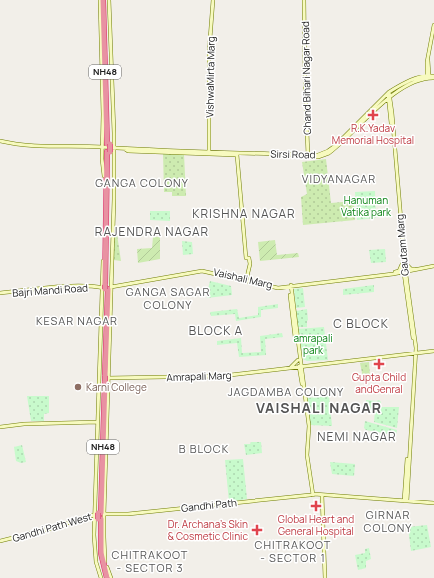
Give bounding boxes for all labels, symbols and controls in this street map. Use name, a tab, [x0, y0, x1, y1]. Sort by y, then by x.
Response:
street label: Chand Bihari Nagar Road	[298, 21, 314, 135]
street label: VishwaMirta Marg	[202, 36, 218, 118]
road number: NH48	[89, 65, 121, 79]
marker: R.K.Yadav Memorial Hospital	[367, 109, 379, 121]
place label: R.K.Yadav Memorial Hospital	[332, 121, 414, 147]
street label: Sirsi Road	[270, 147, 316, 161]
district label: VIDYANAGAR	[302, 171, 376, 186]
district label: GANGA COLONY	[95, 175, 189, 190]
park label: Hanuman Vatika park	[341, 193, 392, 219]
district label: KRISHNA NAGAR	[192, 205, 296, 222]
street label: Gautam Marg	[392, 213, 412, 276]
district label: RAJENDRA NAGAR	[95, 223, 209, 240]
street label: Vaishali Marg	[212, 264, 274, 292]
street label: Bajri Mandi Road	[12, 280, 88, 300]
district label: GANGA SAGAR COLONY	[126, 284, 210, 312]
district label: KESAR NAGAR	[36, 313, 118, 328]
district label: C BLOCK	[333, 315, 389, 332]
district label: BLOCK A	[189, 322, 243, 339]
park label: amrapali park	[293, 331, 333, 357]
marker: Gupta Child andGenral	[373, 358, 385, 370]
street label: Amrapali Marg	[166, 368, 232, 384]
place label: Gupta Child andGenral	[352, 370, 406, 396]
place label: Karni College	[86, 380, 147, 394]
marker: Karni College	[73, 382, 83, 392]
district label: JAGDAMBA COLONY	[228, 384, 344, 399]
district label: VAISHALI NAGAR	[256, 398, 382, 417]
district label: NEMI NAGAR	[317, 428, 397, 445]
road number: NH48	[87, 440, 119, 454]
district label: B BLOCK	[179, 441, 229, 456]
street label: Gandhi Path	[180, 495, 238, 515]
marker: Global Heart and General Hospital	[310, 500, 322, 512]
district label: GIRNAR COLONY	[364, 507, 412, 535]
street label: Gandhi Path West	[11, 509, 93, 545]
place label: Global Heart and General Hospital	[278, 512, 354, 538]
place label: Dr. Archana's Skin & Cosmetic Clinic	[167, 517, 248, 543]
marker: Dr. Archana's Skin & Cosmetic Clinic	[251, 524, 263, 536]
district label: CHITRAKOOT - SECTOR 1	[255, 537, 331, 565]
district label: CHITRAKOOT - SECTOR 3	[112, 547, 188, 575]

